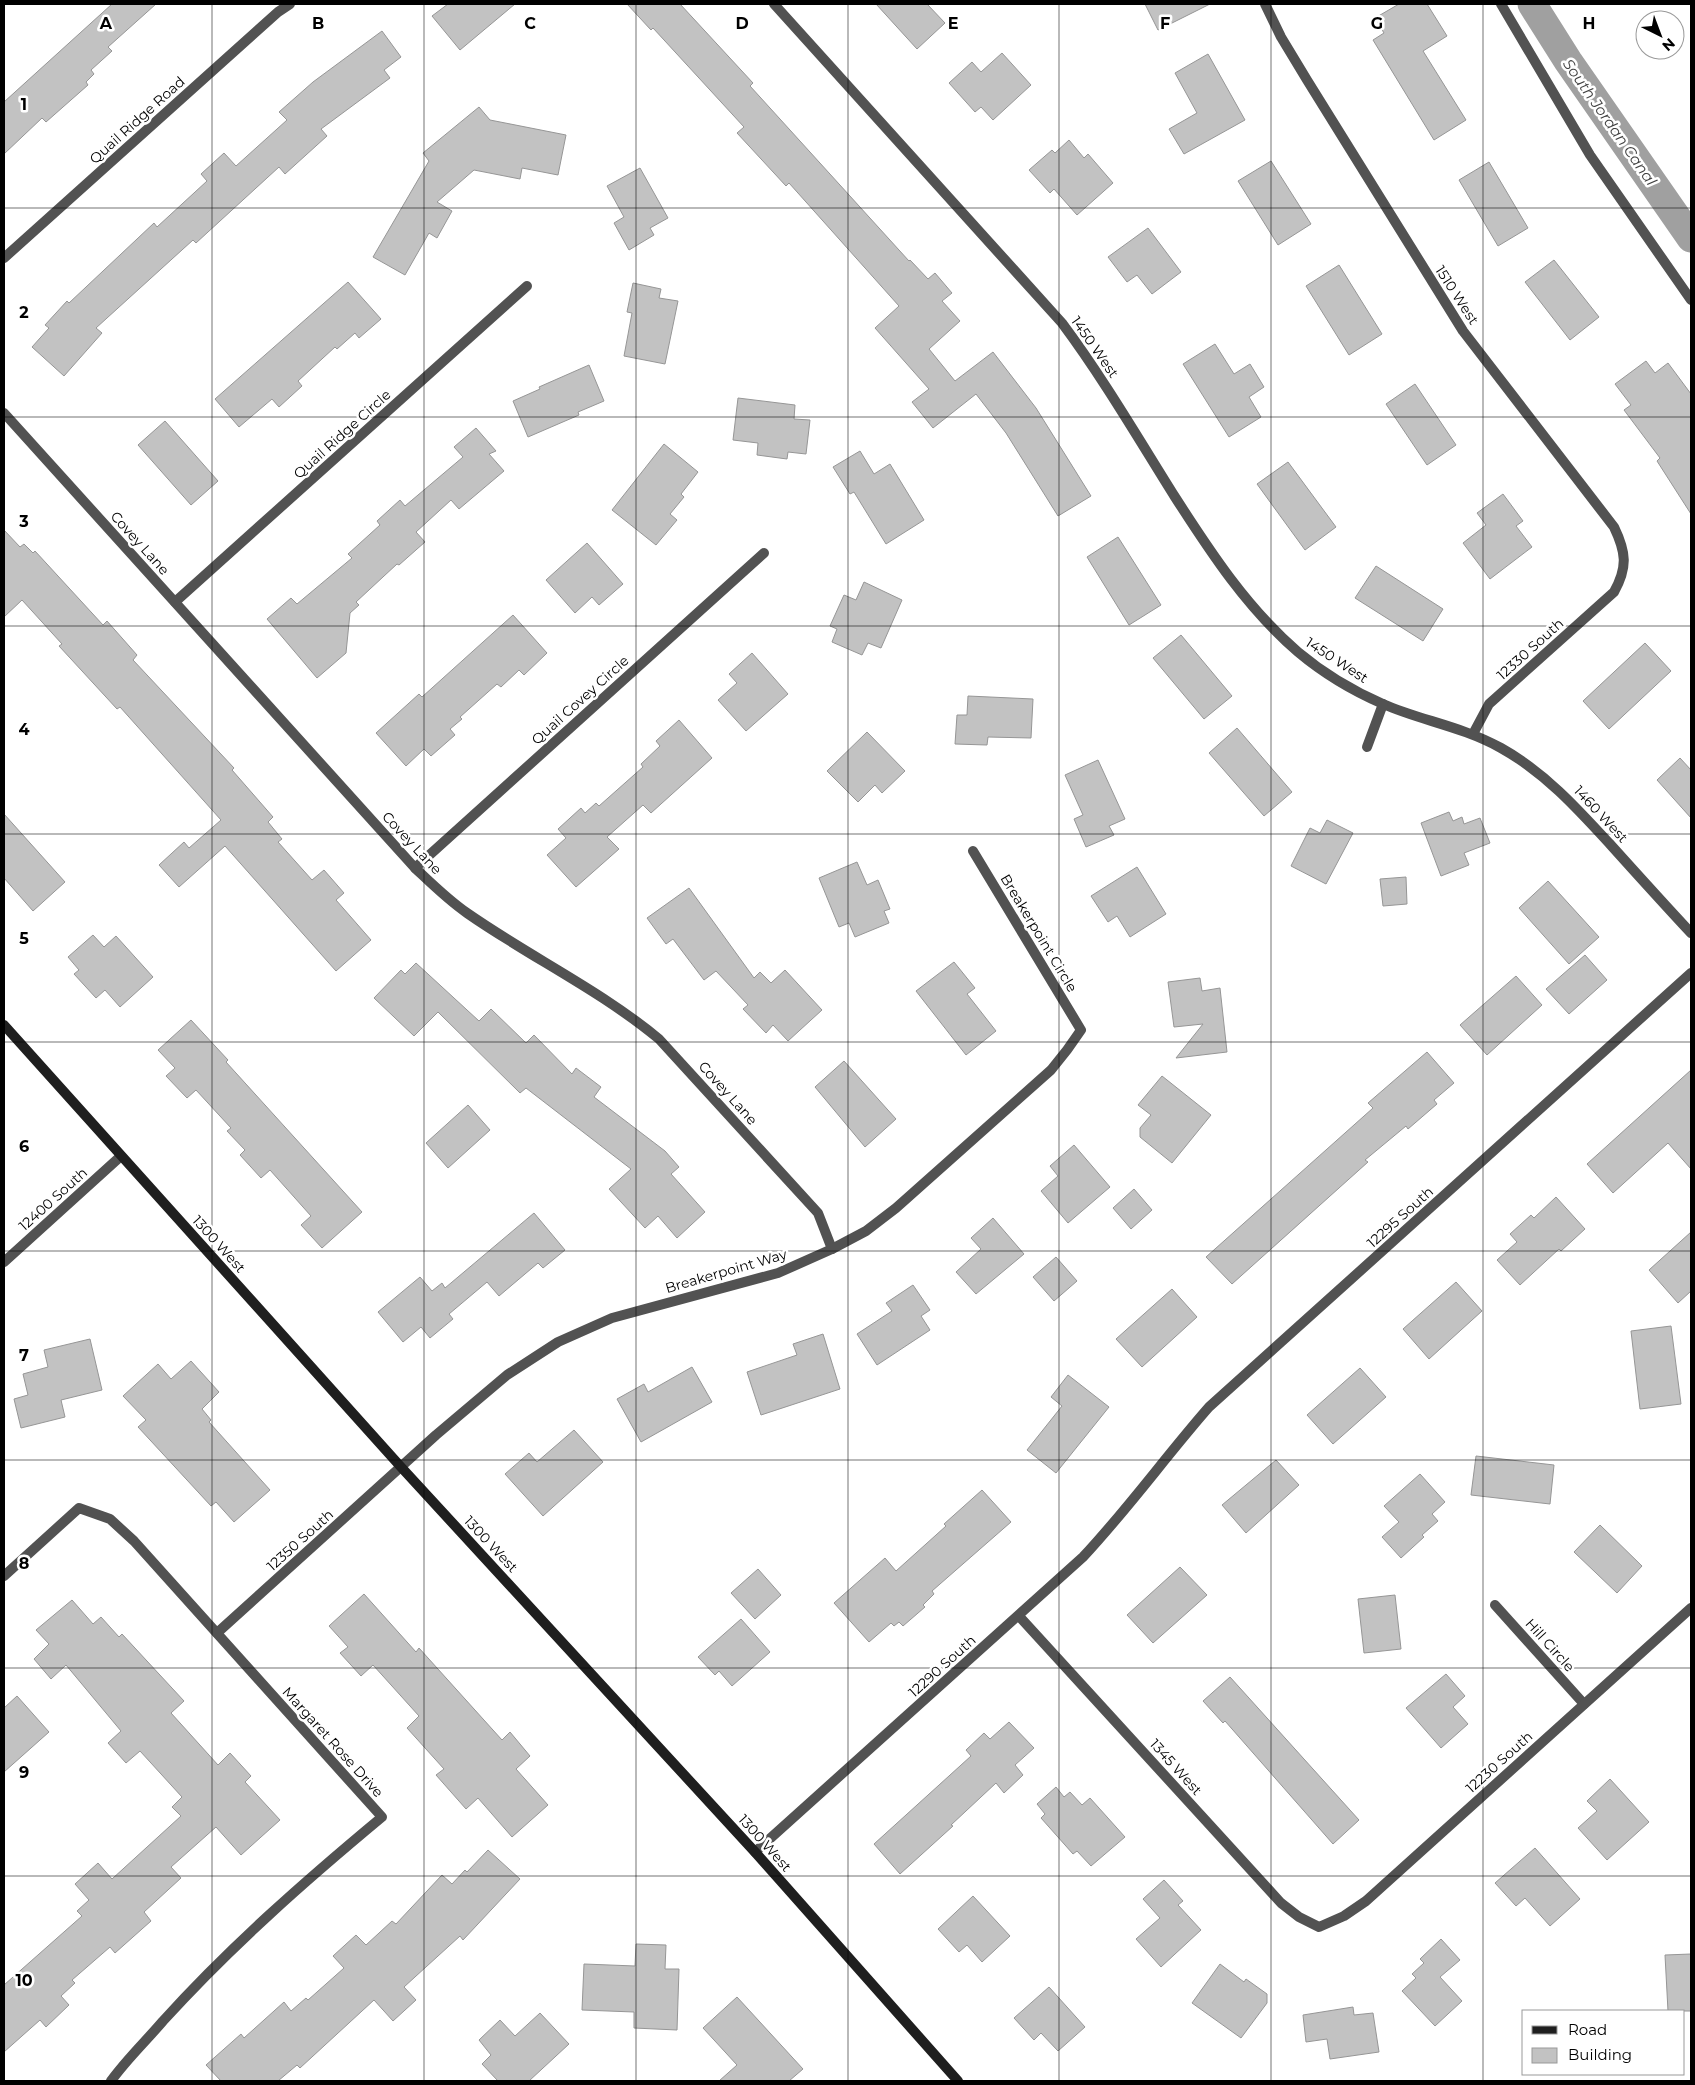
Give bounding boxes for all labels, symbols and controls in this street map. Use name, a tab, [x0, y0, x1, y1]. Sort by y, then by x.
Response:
north arrow	[1635, 10, 1685, 60]
text: A	[99, 14, 113, 33]
text: B	[312, 14, 324, 33]
text: C	[524, 14, 536, 33]
text: D	[735, 14, 749, 33]
text: E	[948, 14, 958, 33]
text: F	[1160, 14, 1170, 33]
text: G	[1371, 14, 1383, 33]
text: H	[1583, 14, 1595, 33]
text: N	[1658, 34, 1679, 55]
water label: South Jordan Canal	[1559, 55, 1661, 189]
street label: Quail Ridge Road	[86, 72, 188, 168]
text: 1	[21, 95, 27, 114]
street label: 1510 West	[1431, 262, 1483, 328]
text: 2	[19, 303, 29, 322]
street label: 1450 West	[1067, 313, 1123, 381]
street label: Quail Ridge Circle	[290, 386, 394, 482]
street label: Covey Lane	[107, 507, 173, 579]
text: 3	[18, 512, 29, 531]
street label: 12330 South	[1493, 614, 1567, 684]
street label: 1450 West	[1302, 633, 1372, 687]
street label: Quail Covey Circle	[528, 652, 632, 748]
text: 4	[18, 720, 30, 739]
street label: 1460 West	[1570, 782, 1632, 847]
street label: Covey Lane	[378, 808, 446, 878]
street label: Breakerpoint Circle	[997, 871, 1081, 995]
text: 5	[19, 929, 29, 948]
street label: Covey Lane	[695, 1057, 761, 1129]
text: 6	[19, 1137, 29, 1156]
street label: 12400 South	[15, 1164, 91, 1234]
street label: 12295 South	[1363, 1183, 1437, 1251]
street label: 1300 West	[189, 1212, 250, 1277]
street label: Breakerpoint Way	[663, 1245, 789, 1297]
text: 7	[19, 1346, 29, 1365]
street label: 12350 South	[263, 1505, 337, 1575]
street label: 1300 West	[460, 1512, 522, 1576]
text: 8	[19, 1554, 29, 1573]
street label: Hill Circle	[1521, 1615, 1579, 1675]
street label: 12290 South	[905, 1631, 979, 1701]
street label: Margaret Rose Drive	[279, 1683, 387, 1801]
street label: 12230 South	[1462, 1727, 1536, 1797]
street label: 1345 West	[1146, 1735, 1206, 1799]
text: 9	[19, 1763, 29, 1782]
street label: 1300 West	[735, 1811, 796, 1876]
text: 10	[15, 1971, 33, 1990]
legend	[1522, 2010, 1685, 2075]
text: Road	[1568, 2020, 1607, 2039]
text: Building	[1568, 2045, 1632, 2064]

